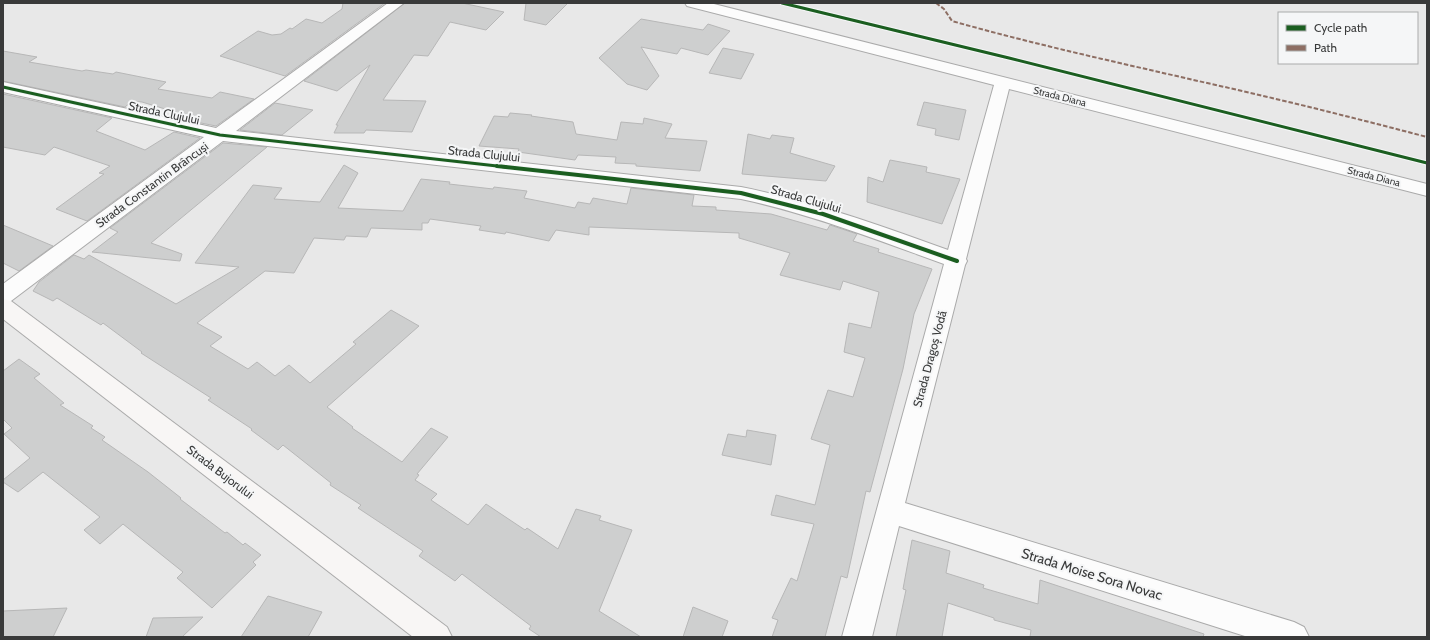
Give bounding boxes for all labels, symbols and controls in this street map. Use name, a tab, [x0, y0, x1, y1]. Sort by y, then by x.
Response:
legend	[1278, 12, 1418, 64]
text: Cycle path	[1314, 20, 1367, 35]
text: Path	[1314, 40, 1337, 55]
street label: Strada Diana	[1032, 84, 1088, 109]
street label: Strada Clujului	[127, 98, 201, 127]
street label: Strada Constantin Brâncuși	[92, 139, 212, 231]
street label: Strada Clujului	[447, 142, 521, 165]
street label: Strada Diana	[1346, 164, 1402, 189]
street label: Strada Clujului	[769, 181, 843, 216]
street label: Strada Dragoș Vodă	[909, 309, 951, 409]
street label: Strada Bujorului	[184, 442, 257, 502]
street label: Strada Moise Sora Novac	[1019, 544, 1165, 604]

